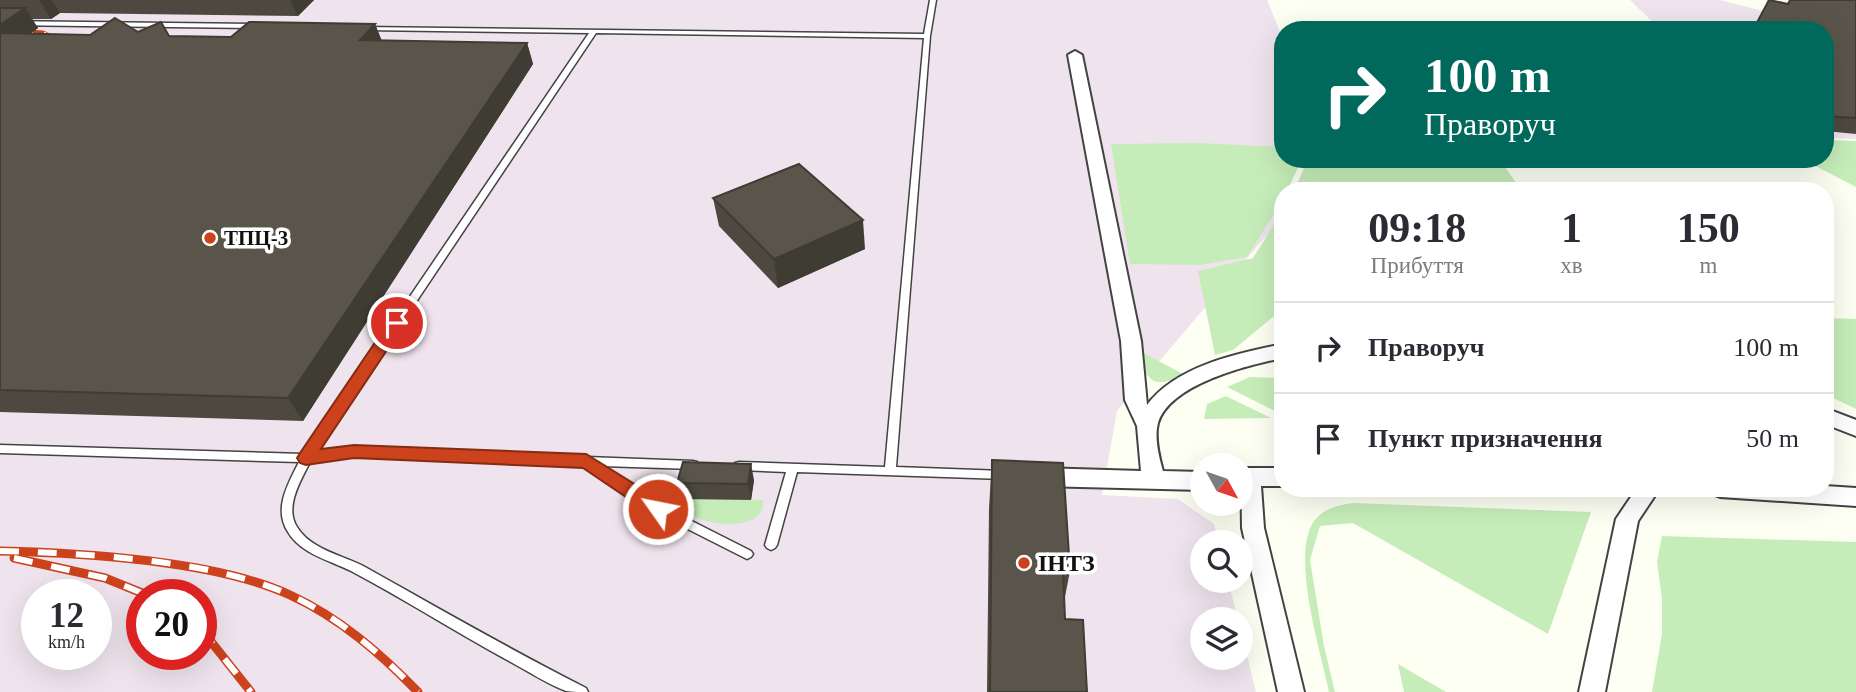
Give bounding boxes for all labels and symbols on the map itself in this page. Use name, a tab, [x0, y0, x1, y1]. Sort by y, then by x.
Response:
place label: ТПЦ-3	[224, 226, 288, 250]
marker: ТПЦ-3	[202, 230, 218, 246]
pin	[367, 293, 427, 353]
north arrow	[1190, 453, 1253, 516]
position arrow	[621, 472, 695, 546]
place label: ІНТЗ	[1038, 550, 1095, 576]
marker: ІНТЗ	[1016, 555, 1032, 571]
speed limit sign: 20	[126, 579, 217, 670]

